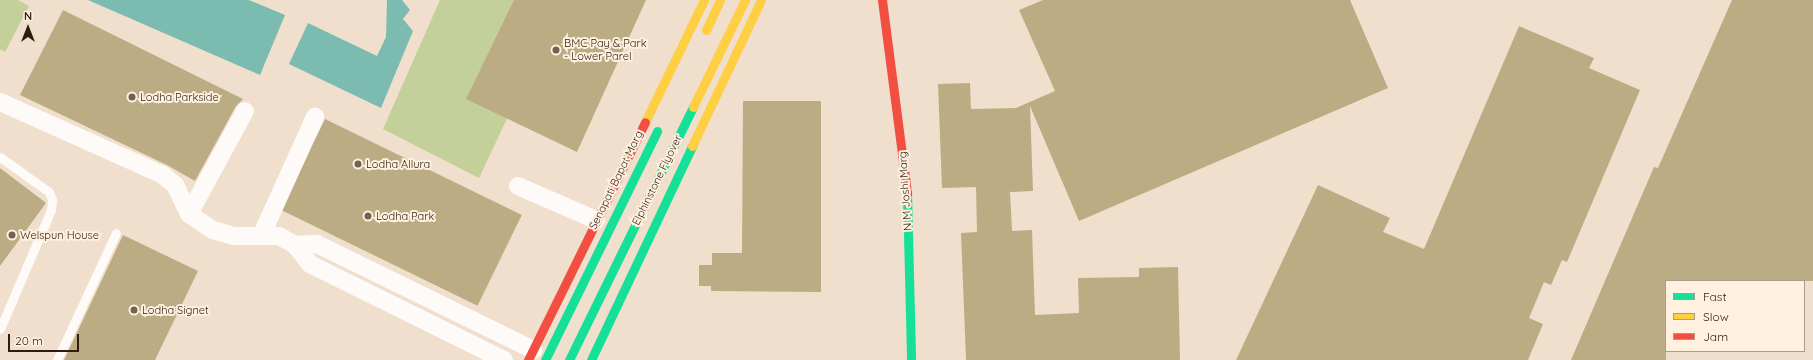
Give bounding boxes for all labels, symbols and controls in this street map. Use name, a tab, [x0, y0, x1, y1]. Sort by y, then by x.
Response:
north arrow	[8, 8, 48, 48]
text: N	[24, 9, 32, 23]
place label: BMC Pay & Park - Lower Parel	[564, 37, 647, 63]
marker: BMC Pay & Park - Lower Parel	[551, 45, 561, 55]
place label: Lodha Parkside	[140, 90, 219, 104]
marker: Lodha Parkside	[127, 92, 137, 102]
street label: Senapati Bapat Marg	[586, 128, 646, 232]
street label: Elphinstone Flyover	[629, 133, 685, 227]
street label: N M Joshi Marg	[896, 151, 914, 231]
place label: Lodha Allura	[366, 157, 430, 171]
marker: Lodha Allura	[353, 159, 363, 169]
place label: Lodha Park	[376, 209, 434, 223]
marker: Lodha Park	[363, 211, 373, 221]
place label: Welspun House	[20, 228, 99, 242]
marker: Welspun House	[7, 230, 17, 240]
legend	[1665, 280, 1805, 352]
text: Fast	[1703, 289, 1727, 304]
place label: Lodha Signet	[142, 303, 209, 317]
marker: Lodha Signet	[129, 305, 139, 315]
text: Slow	[1703, 309, 1729, 324]
scale bar	[10, 326, 81, 352]
text: Jam	[1703, 329, 1728, 344]
text: 20 m	[15, 333, 43, 348]

